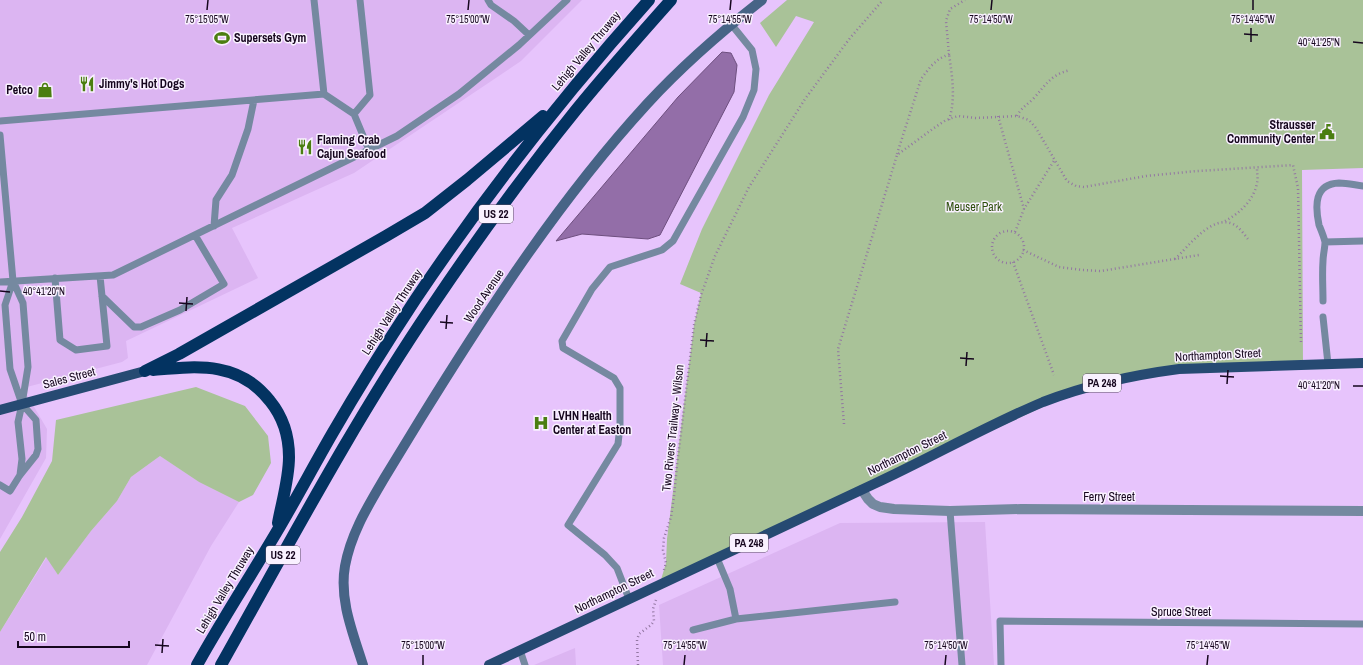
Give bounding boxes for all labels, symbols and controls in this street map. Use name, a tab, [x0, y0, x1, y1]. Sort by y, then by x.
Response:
street label: Lehigh Valley Thruway	[548, 8, 624, 94]
text: 75°15'05"W	[185, 13, 229, 26]
text: 75°15'00"W	[446, 13, 490, 26]
text: 75°14'55"W	[708, 13, 752, 26]
text: 75°14'50"W	[969, 13, 1013, 26]
text: 75°14'45"W	[1231, 13, 1275, 26]
sports icon: Supersets Gym	[213, 29, 231, 47]
place label: Supersets Gym	[234, 30, 306, 46]
text: 40°41'25"N	[1298, 36, 1340, 49]
restaurant icon: Jimmy's Hot Dogs	[78, 75, 96, 93]
place label: Jimmy's Hot Dogs	[99, 76, 185, 92]
shop icon: Petco	[36, 81, 54, 99]
place label: Petco	[6, 82, 33, 98]
place label: Strausser Community Center	[1227, 117, 1315, 147]
public building icon: Strausser Community Center	[1318, 123, 1336, 141]
place label: Flaming Crab Cajun Seafood	[317, 132, 386, 162]
restaurant icon: Flaming Crab Cajun Seafood	[296, 138, 314, 156]
park label: Meuser Park	[946, 199, 1002, 215]
road number: US 22	[479, 205, 513, 223]
street label: Lehigh Valley Thruway	[358, 266, 426, 358]
street label: Wood Avenue	[460, 266, 508, 326]
text: 40°41'20"N	[23, 285, 65, 298]
street label: Northampton Street	[1175, 345, 1262, 365]
street label: Sales Street	[41, 363, 97, 393]
street label: Two Rivers Trailway - Wilson	[658, 364, 688, 492]
road number: PA 248	[1083, 374, 1121, 392]
text: 40°41'20"N	[1298, 379, 1340, 392]
place label: LVHN Health Center at Easton	[553, 408, 631, 438]
hospital icon: LVHN Health Center at Easton	[532, 414, 550, 432]
street label: Northampton Street	[865, 427, 949, 479]
street label: Ferry Street	[1083, 489, 1135, 505]
road number: PA 248	[730, 534, 768, 552]
street label: Lehigh Valley Thruway	[193, 543, 257, 637]
road number: US 22	[266, 546, 300, 564]
street label: Northampton Street	[572, 565, 656, 617]
street label: Spruce Street	[1151, 604, 1211, 620]
scale bar	[18, 623, 129, 649]
text: 50 m	[24, 629, 46, 645]
text: 75°15'00"W	[401, 639, 445, 652]
text: 75°14'55"W	[663, 639, 707, 652]
text: 75°14'50"W	[924, 639, 968, 652]
text: 75°14'45"W	[1186, 639, 1230, 652]

